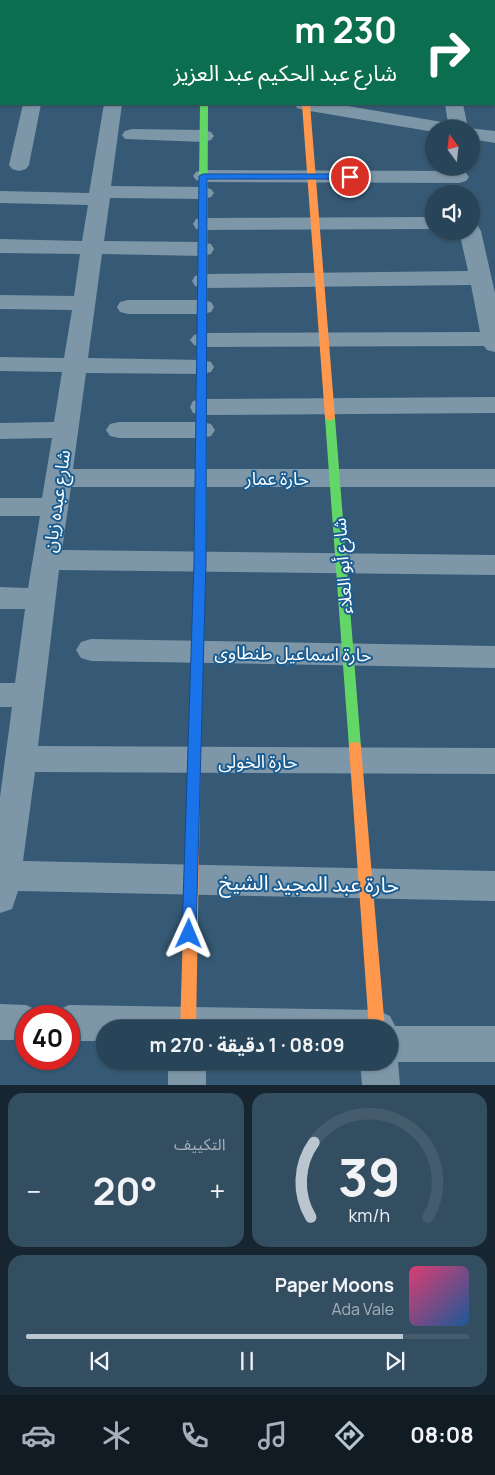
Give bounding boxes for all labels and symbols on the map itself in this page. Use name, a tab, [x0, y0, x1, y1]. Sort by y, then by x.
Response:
north arrow	[425, 120, 480, 175]
pin	[329, 156, 371, 198]
street label: شارع عبده زيان	[37, 448, 78, 554]
street label: حارة عمار	[244, 466, 309, 490]
street label: شارع أبو العلاء	[327, 517, 360, 615]
street label: حارة اسماعيل طنطاوى	[214, 640, 372, 666]
street label: حارة الخولى	[218, 749, 298, 773]
street label: حارة عبد المجيد الشيخ	[219, 867, 399, 901]
position arrow	[162, 907, 214, 959]
speed limit sign: 40	[15, 1005, 80, 1070]

